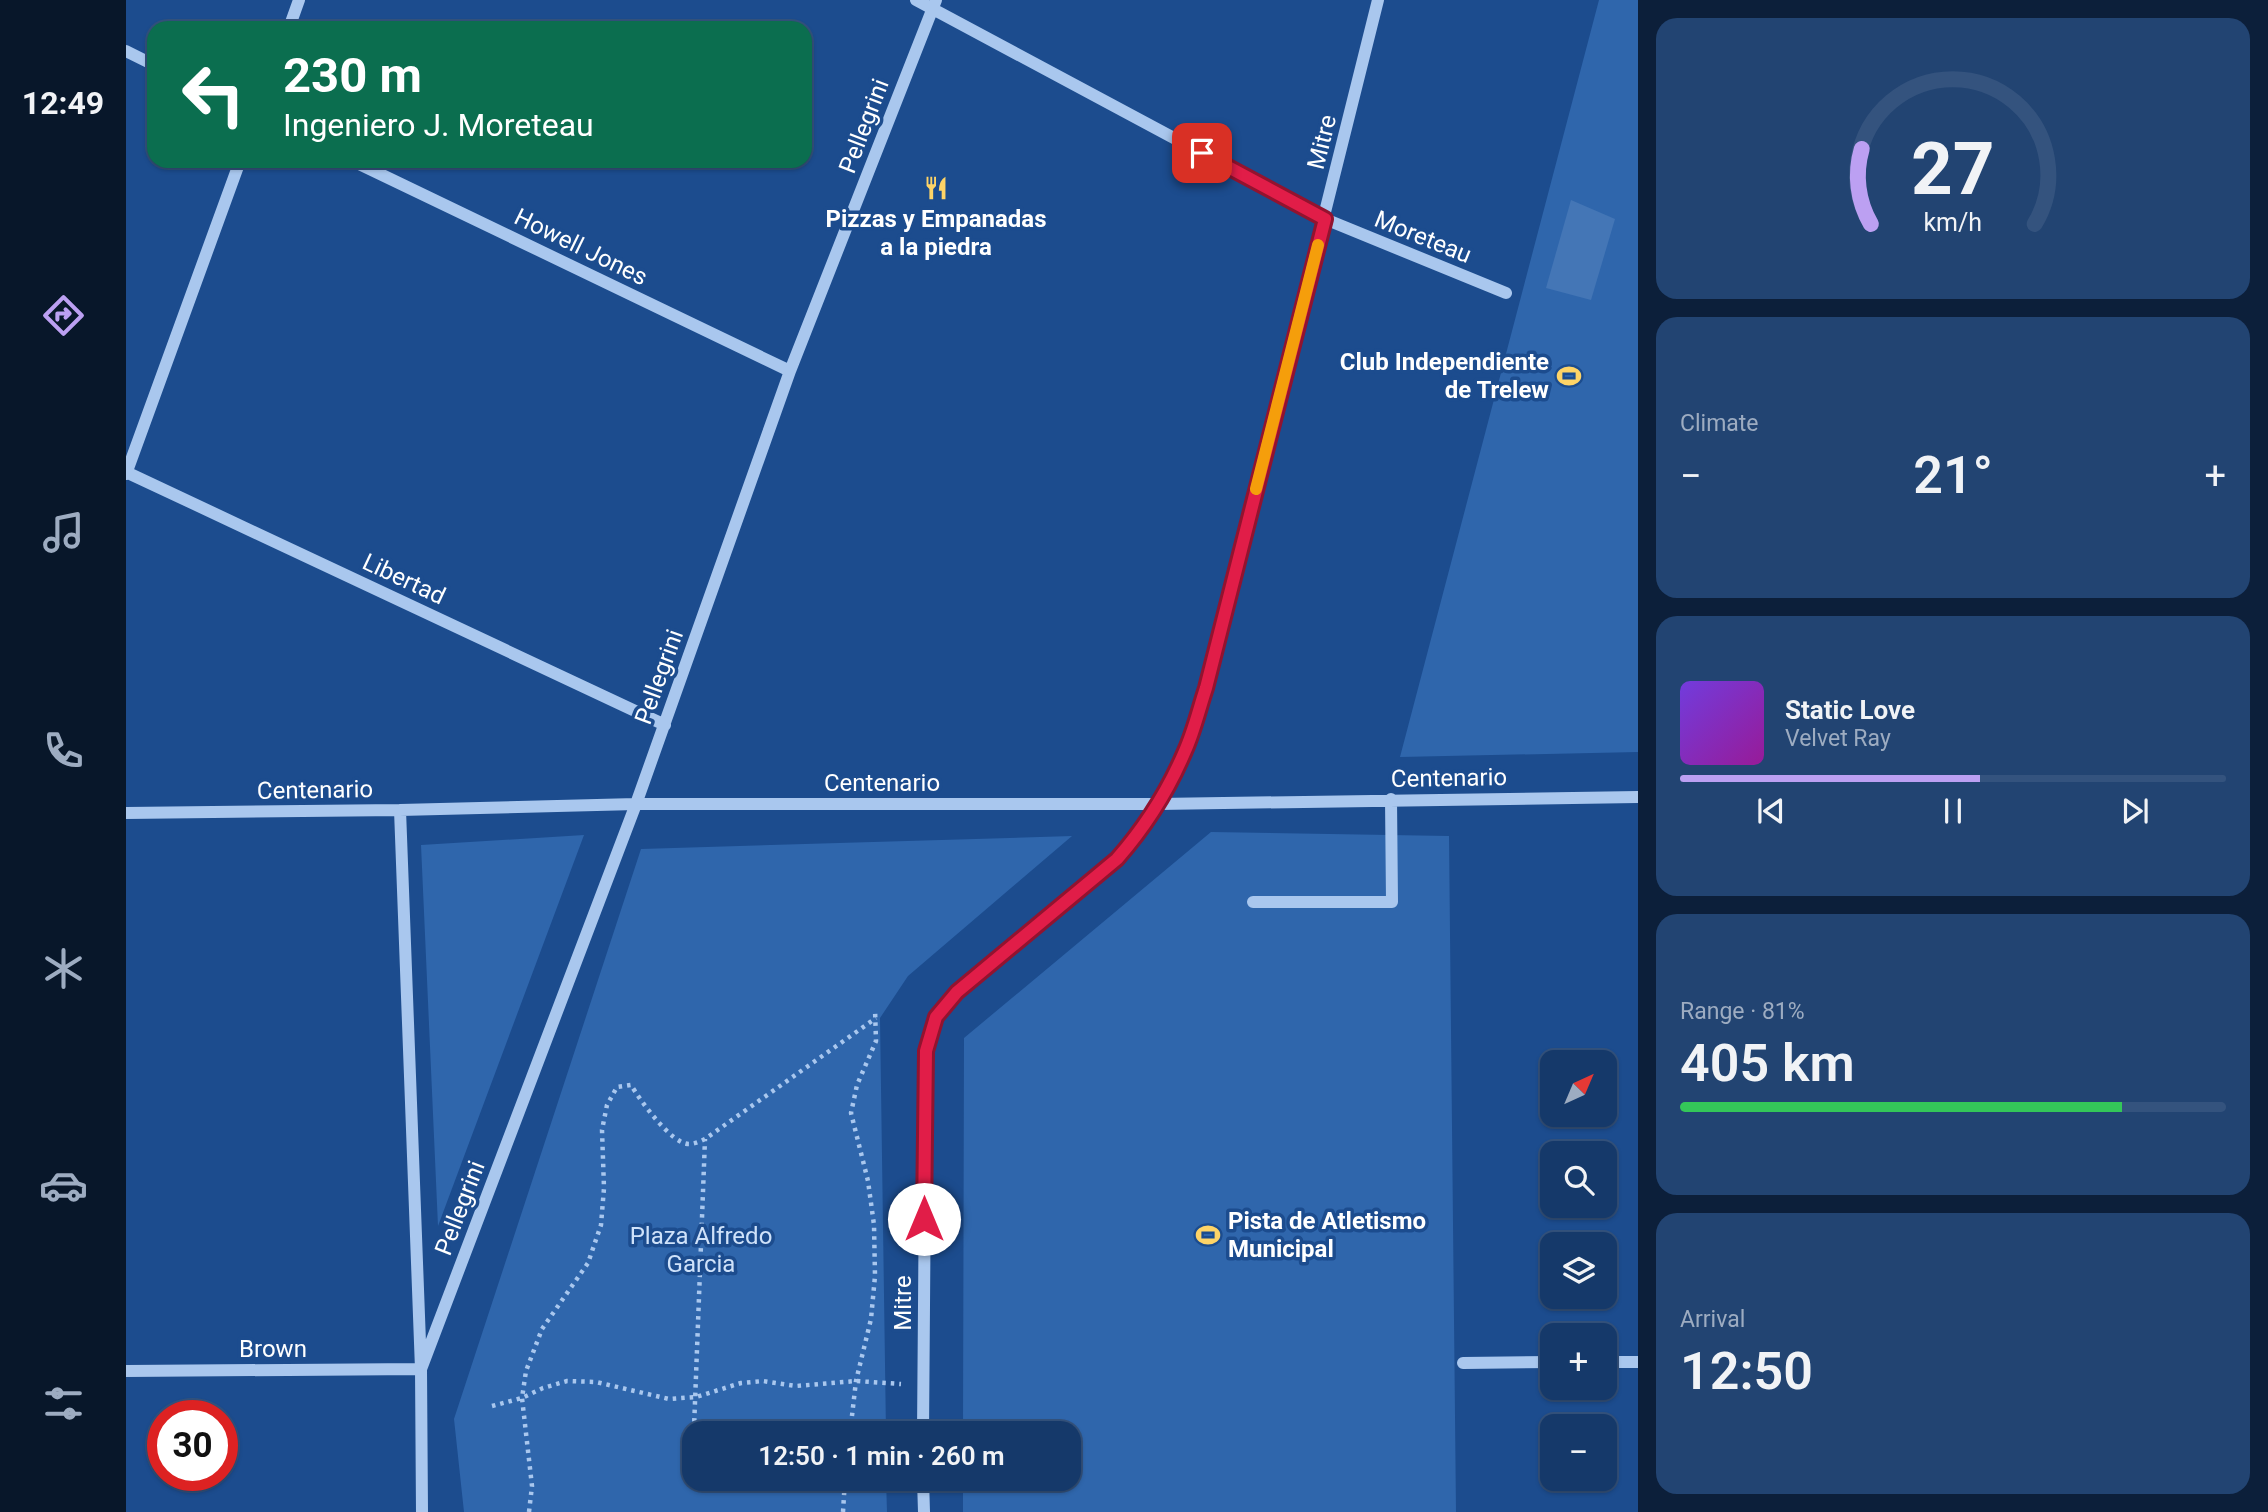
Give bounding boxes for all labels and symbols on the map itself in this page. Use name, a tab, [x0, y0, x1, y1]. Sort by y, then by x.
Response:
street label: Pellegrini	[833, 75, 895, 177]
street label: Mitre	[1302, 112, 1342, 172]
pin	[1172, 123, 1232, 183]
restaurant icon: Pizzas y Empanadas a la piedra	[922, 174, 950, 202]
street label: Howell Jones	[510, 203, 652, 291]
place label: Pizzas y Empanadas a la piedra	[825, 205, 1047, 261]
street label: Moreteau	[1370, 205, 1476, 269]
place label: Club Independiente de Trelew	[1340, 348, 1549, 404]
sports icon: Club Independiente de Trelew	[1555, 362, 1583, 390]
street label: Libertad	[358, 548, 450, 610]
street label: Pellegrini	[629, 626, 689, 728]
street label: Centenario	[1391, 763, 1507, 793]
street label: Centenario	[824, 769, 940, 797]
street label: Centenario	[257, 775, 373, 805]
north arrow	[1540, 1050, 1617, 1127]
street label: Pellegrini	[429, 1157, 491, 1259]
position arrow	[887, 1182, 961, 1256]
place label: Pista de Atletismo Municipal	[1228, 1207, 1426, 1263]
sports icon: Pista de Atletismo Municipal	[1194, 1221, 1222, 1249]
park label: Plaza Alfredo Garcia	[630, 1222, 772, 1278]
street label: Mitre	[889, 1275, 917, 1331]
street label: Brown	[239, 1335, 307, 1363]
speed limit sign: 30	[147, 1400, 238, 1491]

